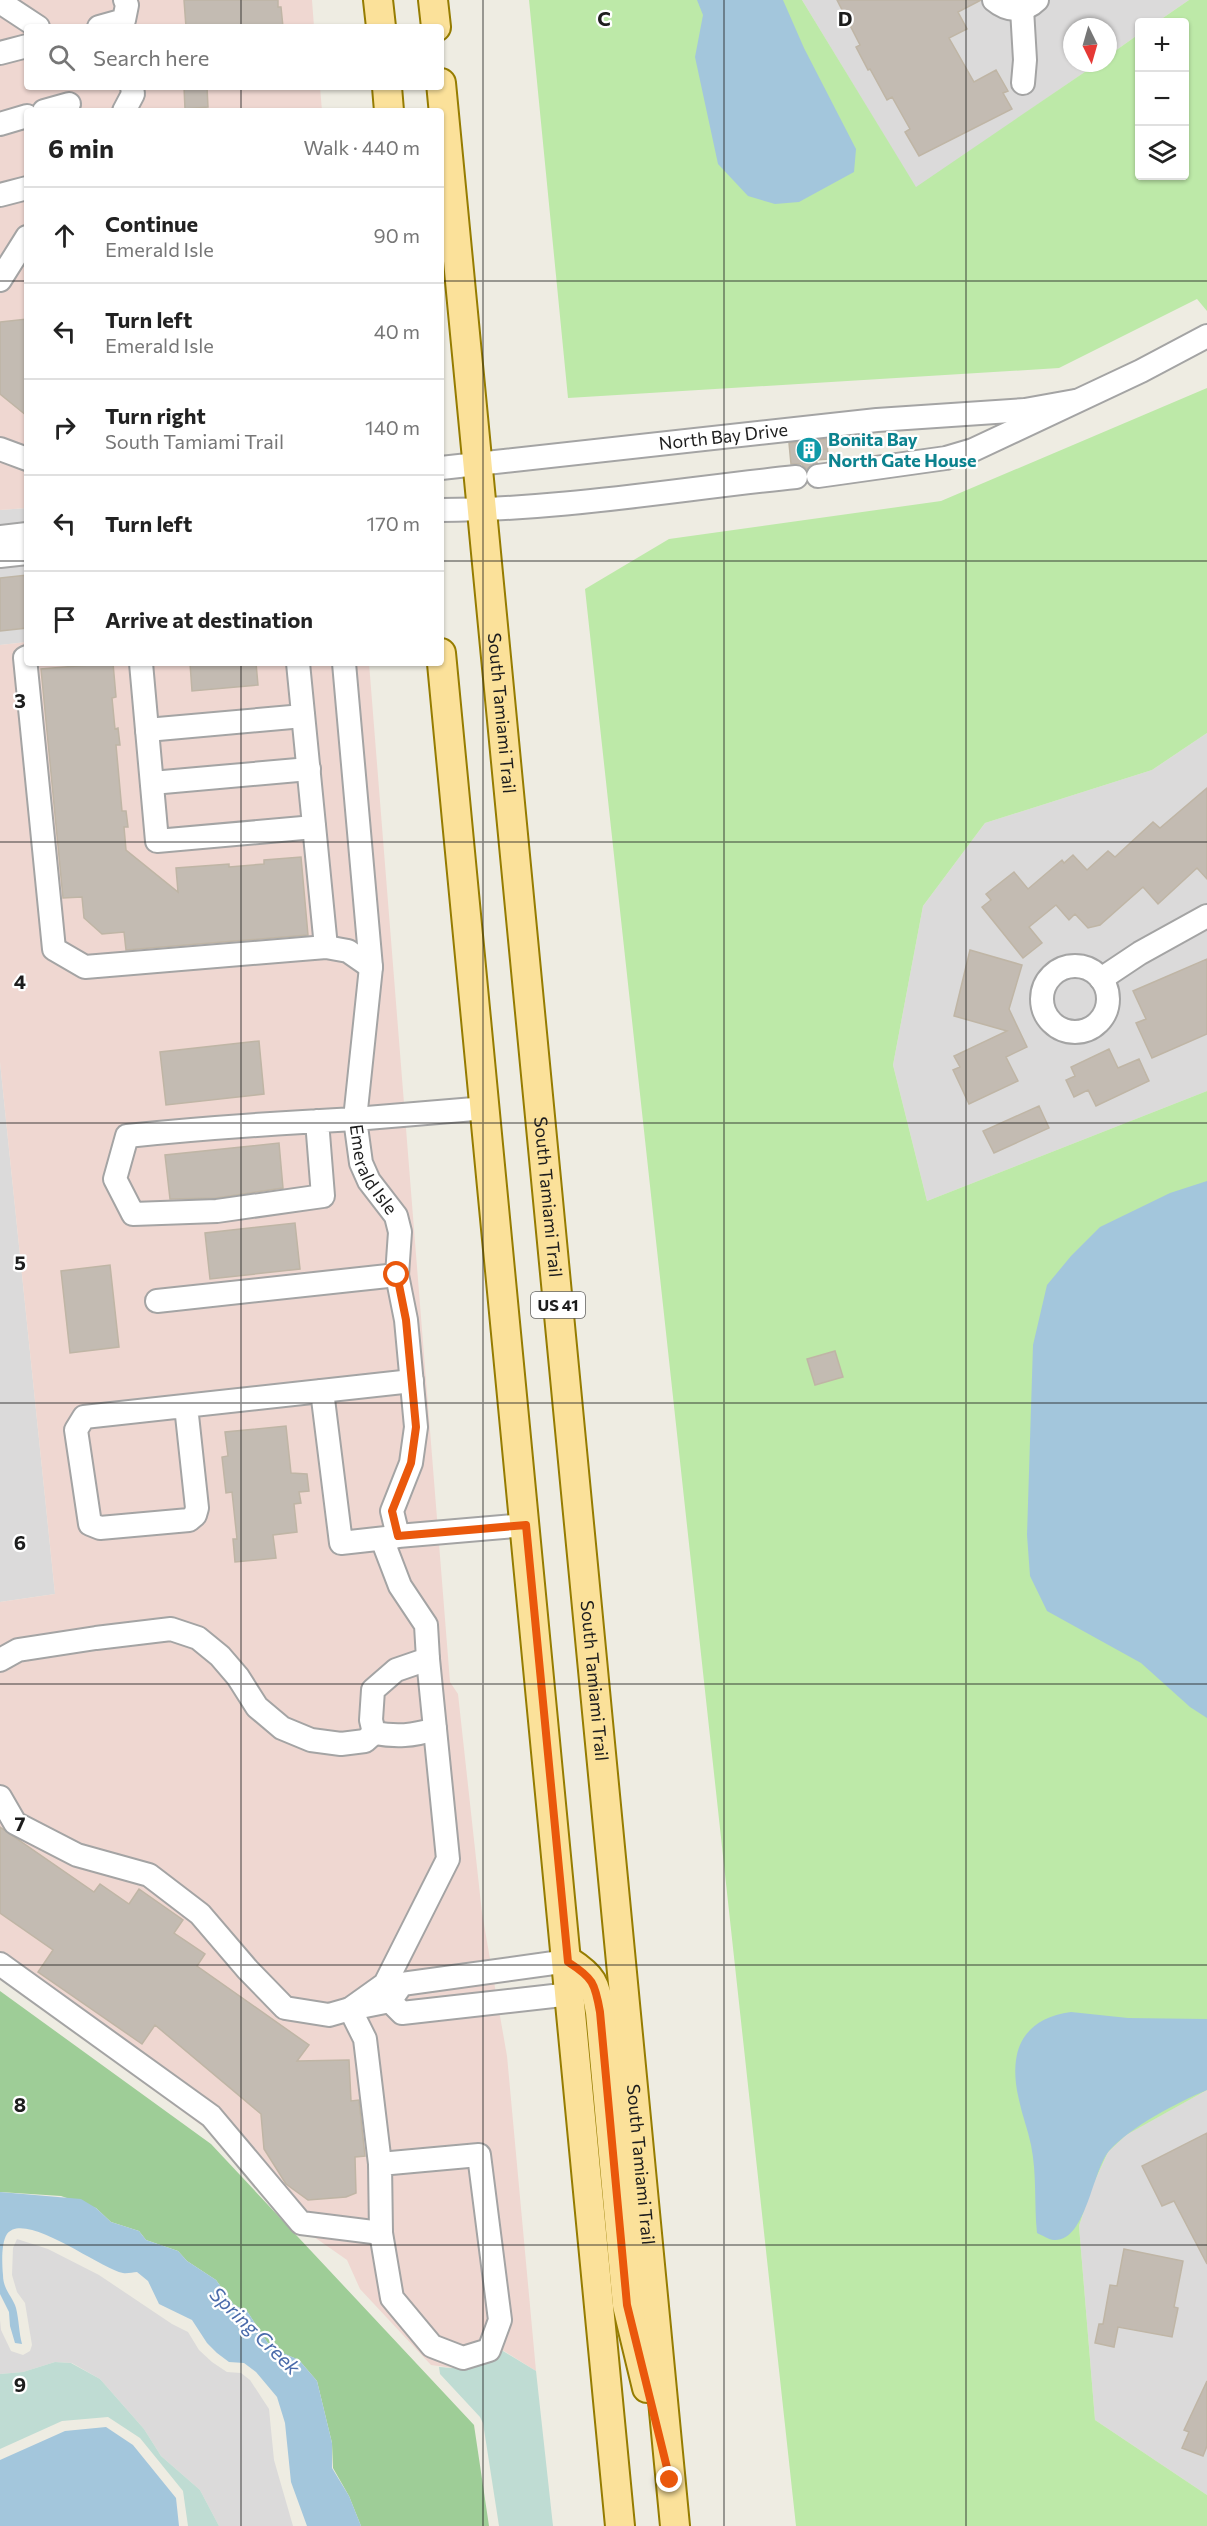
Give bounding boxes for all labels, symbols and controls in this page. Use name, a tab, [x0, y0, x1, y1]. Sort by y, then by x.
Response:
text: C	[597, 6, 611, 30]
text: D	[838, 6, 852, 30]
north arrow	[1063, 18, 1117, 72]
map controls	[1135, 18, 1189, 180]
button: +	[1135, 18, 1189, 72]
search box	[24, 24, 444, 90]
icon: search	[45, 41, 78, 74]
text: Search here	[93, 44, 209, 71]
button: −	[1135, 72, 1189, 126]
button: layers	[1135, 126, 1189, 180]
text: 6 min	[48, 132, 114, 163]
text: Walk · 440 m	[304, 135, 420, 159]
text: Continue	[105, 210, 198, 237]
icon: ahead	[48, 219, 81, 252]
text: 90 m	[374, 223, 420, 247]
text: Emerald Isle	[105, 237, 214, 261]
text: Turn left	[105, 306, 192, 333]
icon: left	[48, 315, 81, 348]
text: 40 m	[374, 319, 420, 343]
text: Emerald Isle	[105, 333, 214, 357]
text: Turn right	[105, 402, 206, 429]
icon: right	[48, 411, 81, 444]
text: 140 m	[365, 415, 420, 439]
street label: North Bay Drive	[657, 418, 789, 454]
place label: Bonita Bay North Gate House	[828, 428, 977, 471]
text: South Tamiami Trail	[105, 429, 284, 453]
building icon: Bonita Bay North Gate House	[794, 435, 824, 465]
icon: left	[48, 507, 81, 540]
text: Turn left	[105, 510, 192, 537]
text: 170 m	[367, 511, 420, 535]
icon: arrive	[48, 603, 81, 636]
text: Arrive at destination	[105, 606, 313, 633]
street label: South Tamiami Trail	[484, 632, 521, 794]
text: 3	[14, 688, 26, 712]
text: 4	[14, 969, 26, 993]
street label: South Tamiami Trail	[530, 1115, 567, 1278]
street label: Emerald Isle	[346, 1123, 403, 1218]
text: 5	[14, 1250, 26, 1274]
route start	[383, 1261, 409, 1287]
road number: US 41	[531, 1292, 585, 1318]
text: 6	[14, 1530, 26, 1554]
street label: South Tamiami Trail	[576, 1599, 614, 1762]
text: 7	[15, 1811, 26, 1835]
street label: South Tamiami Trail	[623, 2083, 660, 2246]
text: 8	[14, 2092, 26, 2116]
water label: Spring Creek	[206, 2281, 307, 2380]
text: 9	[14, 2372, 26, 2396]
route end	[656, 2466, 682, 2492]

